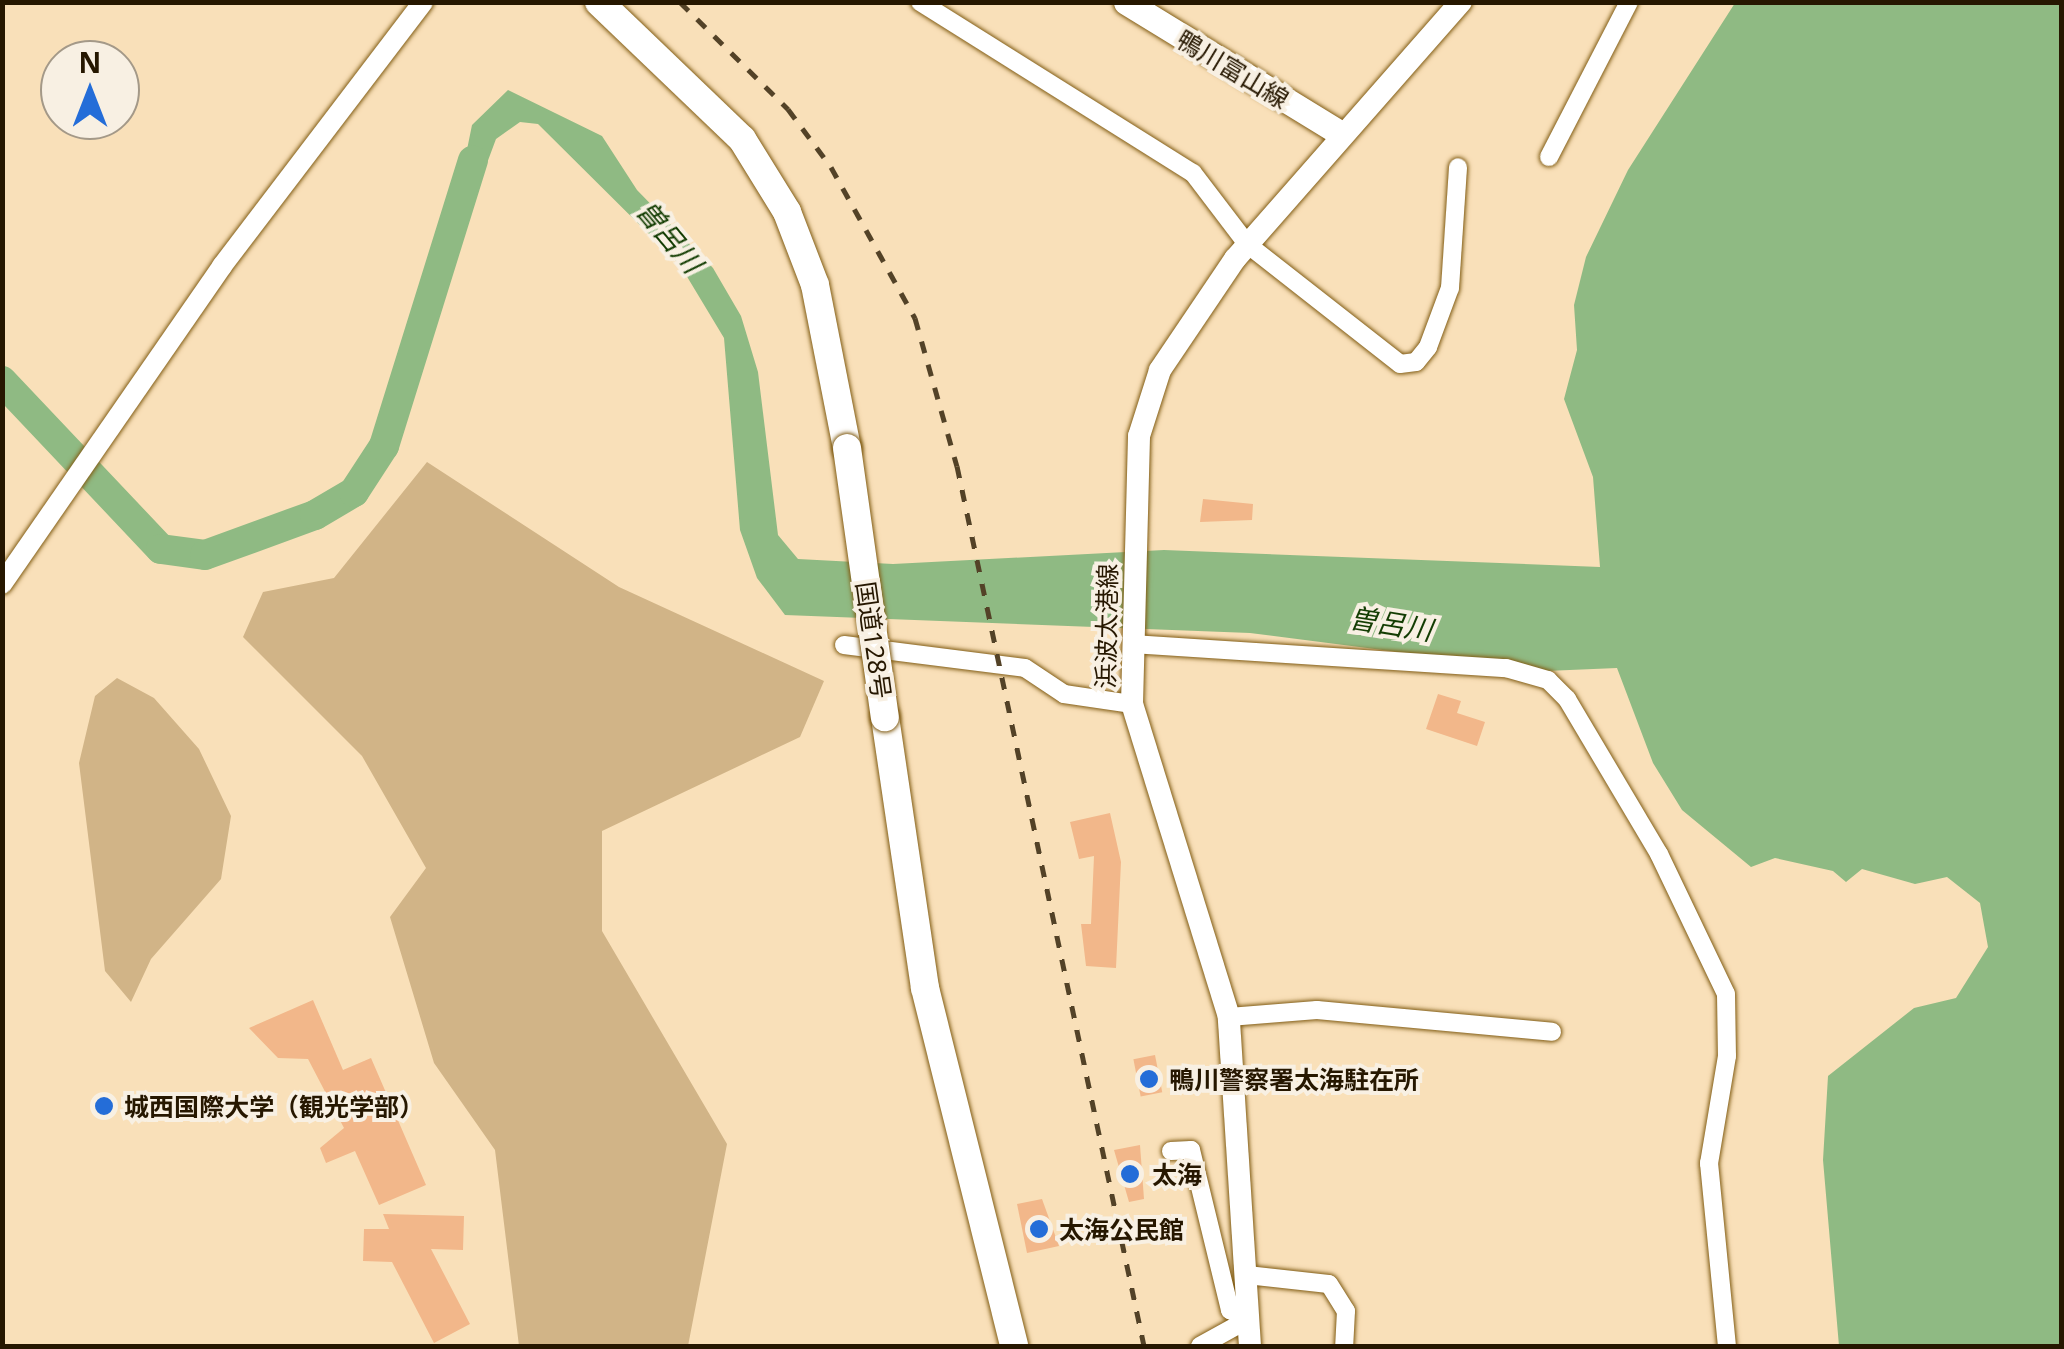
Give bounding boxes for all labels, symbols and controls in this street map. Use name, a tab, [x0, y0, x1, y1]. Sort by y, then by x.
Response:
street label: 鴨川富山線	[1172, 24, 1294, 114]
north arrow	[40, 40, 140, 140]
text: N	[79, 43, 101, 81]
water label: 曽呂川	[630, 193, 710, 279]
street label: 浜波太港線	[1090, 563, 1122, 689]
street label: 国道128号	[851, 580, 897, 700]
water label: 曽呂川	[1347, 600, 1435, 646]
place label: 鴨川警察署太海駐在所	[1169, 1064, 1419, 1094]
marker: 鴨川警察署太海駐在所	[1138, 1068, 1160, 1090]
place label: 城西国際大学（観光学部）	[124, 1091, 424, 1121]
marker: 城西国際大学（観光学部）	[93, 1095, 115, 1117]
place label: 太海	[1152, 1159, 1202, 1189]
marker: 太海	[1117, 1161, 1143, 1187]
place label: 太海公民館	[1059, 1214, 1184, 1244]
marker: 太海公民館	[1028, 1218, 1050, 1240]

